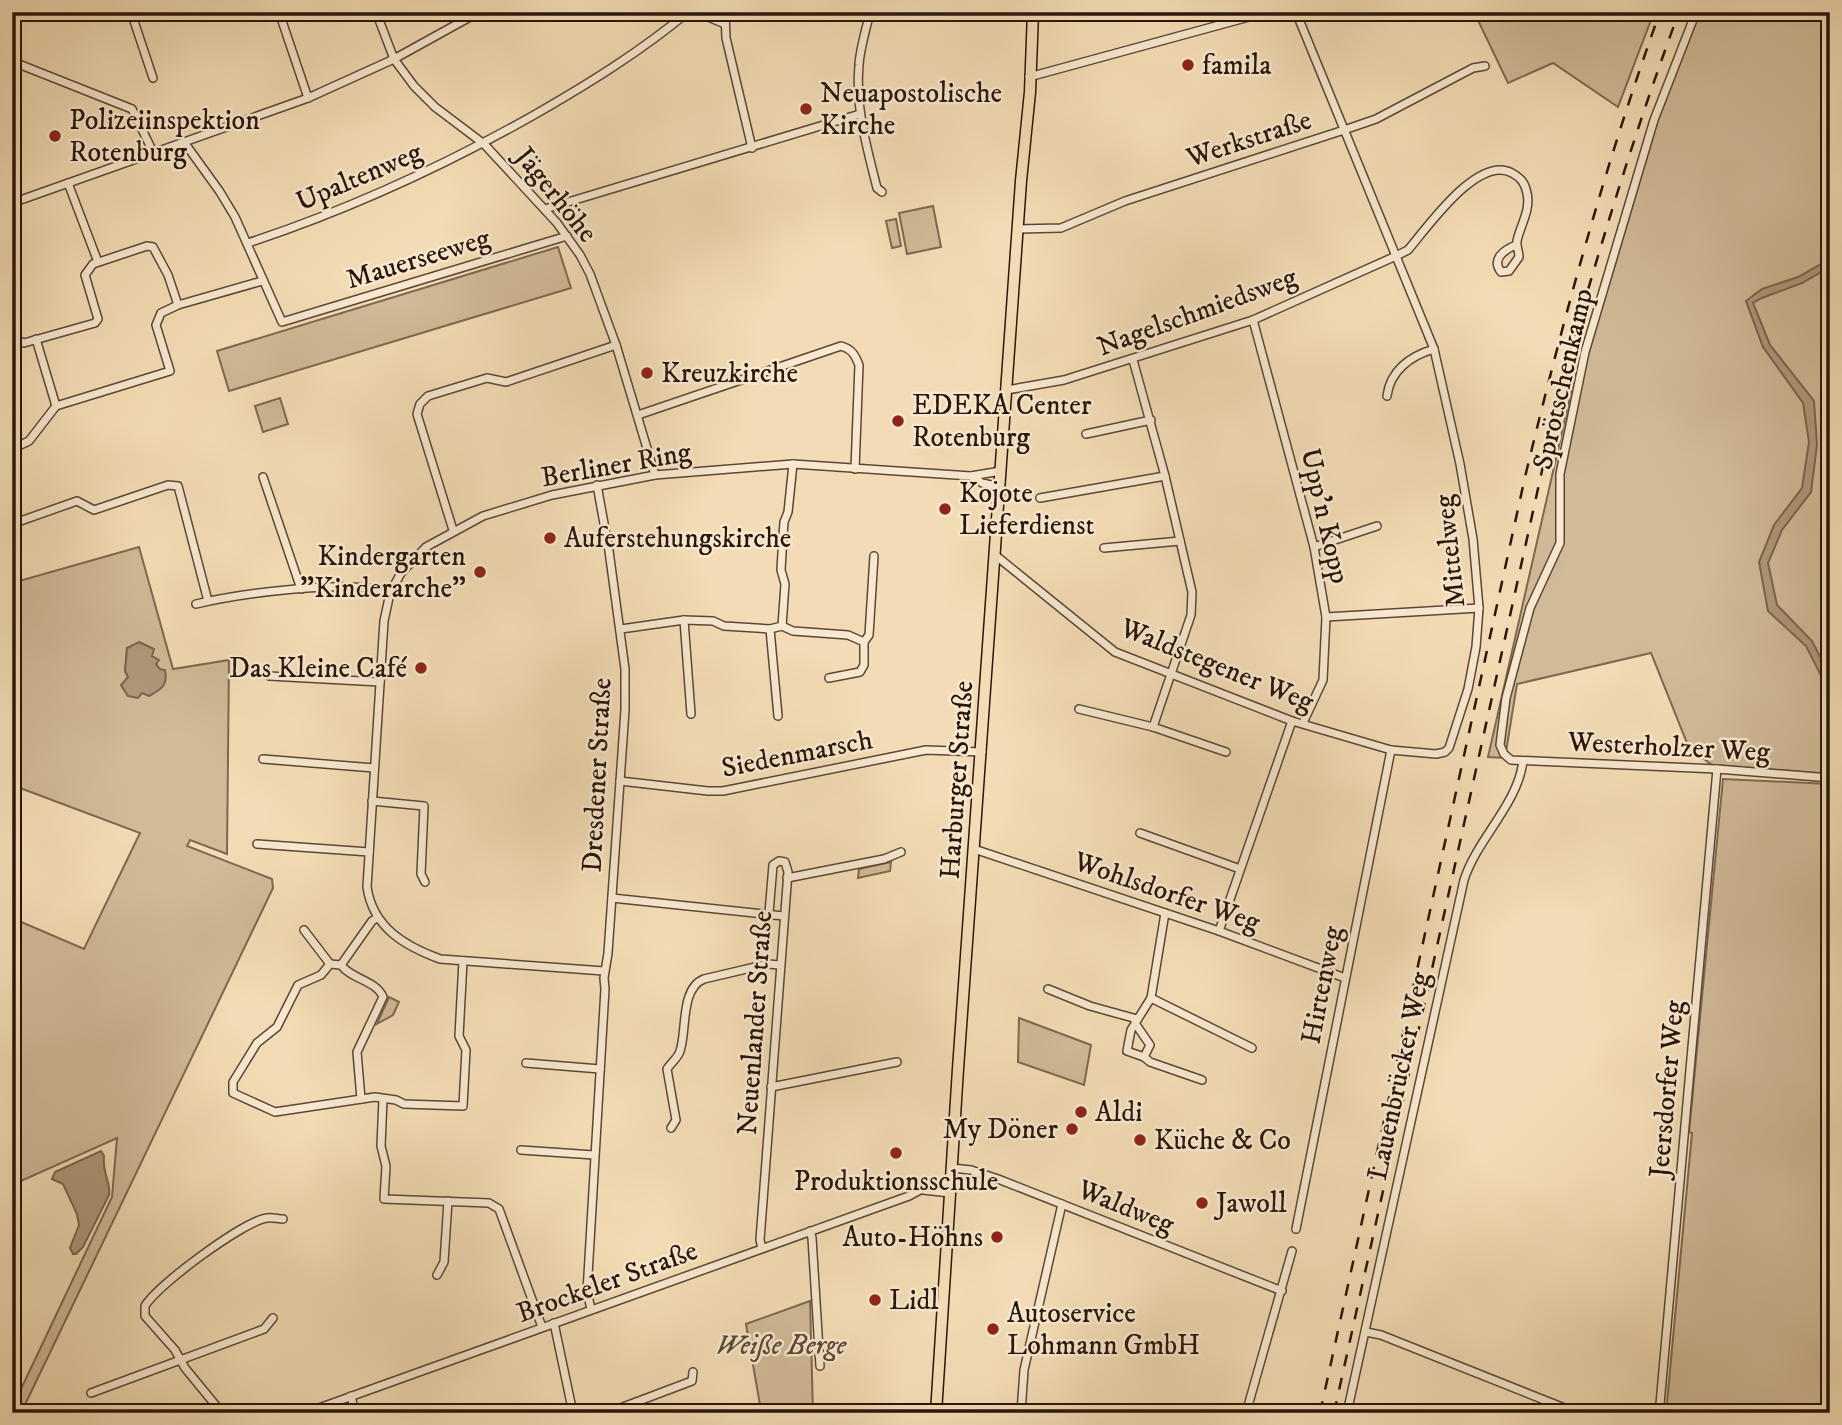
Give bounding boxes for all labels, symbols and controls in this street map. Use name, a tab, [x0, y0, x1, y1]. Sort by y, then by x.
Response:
place label: famila	[1202, 48, 1271, 83]
marker: famila	[1180, 57, 1196, 73]
place label: Neuapostolische Kirche	[820, 76, 1002, 143]
marker: Neuapostolische Kirche	[798, 101, 814, 117]
street label: Werkstraße	[1181, 102, 1316, 176]
place label: Polizeiinspektion Rotenburg	[69, 103, 260, 170]
marker: Polizeiinspektion Rotenburg	[47, 128, 63, 144]
street label: Upaltenweg	[291, 135, 428, 219]
street label: Jägerhöhe	[505, 138, 605, 250]
street label: Mauerseeweg	[342, 220, 495, 297]
street label: Nagelschmiedsweg	[1092, 259, 1302, 364]
street label: Sprötschenkamp	[1525, 285, 1601, 473]
place label: Kreuzkirche	[661, 356, 798, 391]
marker: Kreuzkirche	[639, 365, 655, 381]
place label: EDEKA Center Rotenburg	[912, 388, 1092, 455]
marker: EDEKA Center Rotenburg	[890, 413, 906, 429]
street label: Berliner Ring	[538, 435, 694, 495]
street label: Upp'n Kopp	[1292, 445, 1358, 587]
place label: Kojote Lieferdienst	[959, 476, 1094, 543]
street label: Mittelweg	[1427, 492, 1473, 609]
marker: Kojote Lieferdienst	[937, 501, 953, 517]
place label: Auferstehungskirche	[564, 521, 791, 556]
marker: Auferstehungskirche	[542, 530, 558, 546]
place label: Kindergarten "Kinderarche"	[300, 539, 466, 606]
marker: Kindergarten "Kinderarche"	[472, 564, 488, 580]
street label: Waldstegener Weg	[1114, 610, 1319, 720]
place label: Das Kleine Café	[229, 651, 407, 686]
marker: Das Kleine Café	[413, 660, 429, 676]
street label: Dresdener Straße	[574, 677, 620, 873]
street label: Harburger Straße	[933, 680, 981, 880]
street label: Siedenmarsch	[718, 722, 876, 786]
street label: Westerholzer Weg	[1566, 724, 1771, 770]
street label: Wohlsdorfer Weg	[1068, 843, 1265, 940]
street label: Neuenlander Straße	[730, 909, 780, 1137]
street label: Hirtenweg	[1293, 923, 1351, 1047]
street label: Lauenbrücker Weg	[1360, 968, 1438, 1183]
street label: Jeersdorfer Weg	[1642, 999, 1692, 1182]
place label: Aldi	[1095, 1095, 1142, 1130]
marker: Aldi	[1073, 1104, 1089, 1120]
place label: My Döner	[943, 1112, 1059, 1147]
marker: My Döner	[1064, 1121, 1080, 1137]
place label: Küche & Co	[1154, 1123, 1291, 1158]
marker: Küche & Co	[1132, 1132, 1148, 1148]
marker: Produktionsschule	[888, 1145, 904, 1161]
place label: Produktionsschule	[794, 1164, 998, 1199]
street label: Waldweg	[1072, 1171, 1180, 1242]
place label: Jawoll	[1213, 1186, 1287, 1221]
marker: Jawoll	[1194, 1195, 1210, 1211]
place label: Auto-Höhns	[842, 1220, 983, 1255]
marker: Auto-Höhns	[989, 1229, 1005, 1245]
street label: Brockeler Straße	[512, 1233, 702, 1331]
place label: Lidl	[889, 1283, 939, 1318]
marker: Lidl	[867, 1292, 883, 1308]
place label: Autoservice Lohmann GmbH	[1007, 1296, 1200, 1363]
marker: Autoservice Lohmann GmbH	[985, 1321, 1001, 1337]
park label: Weiße Berge	[716, 1328, 848, 1363]

